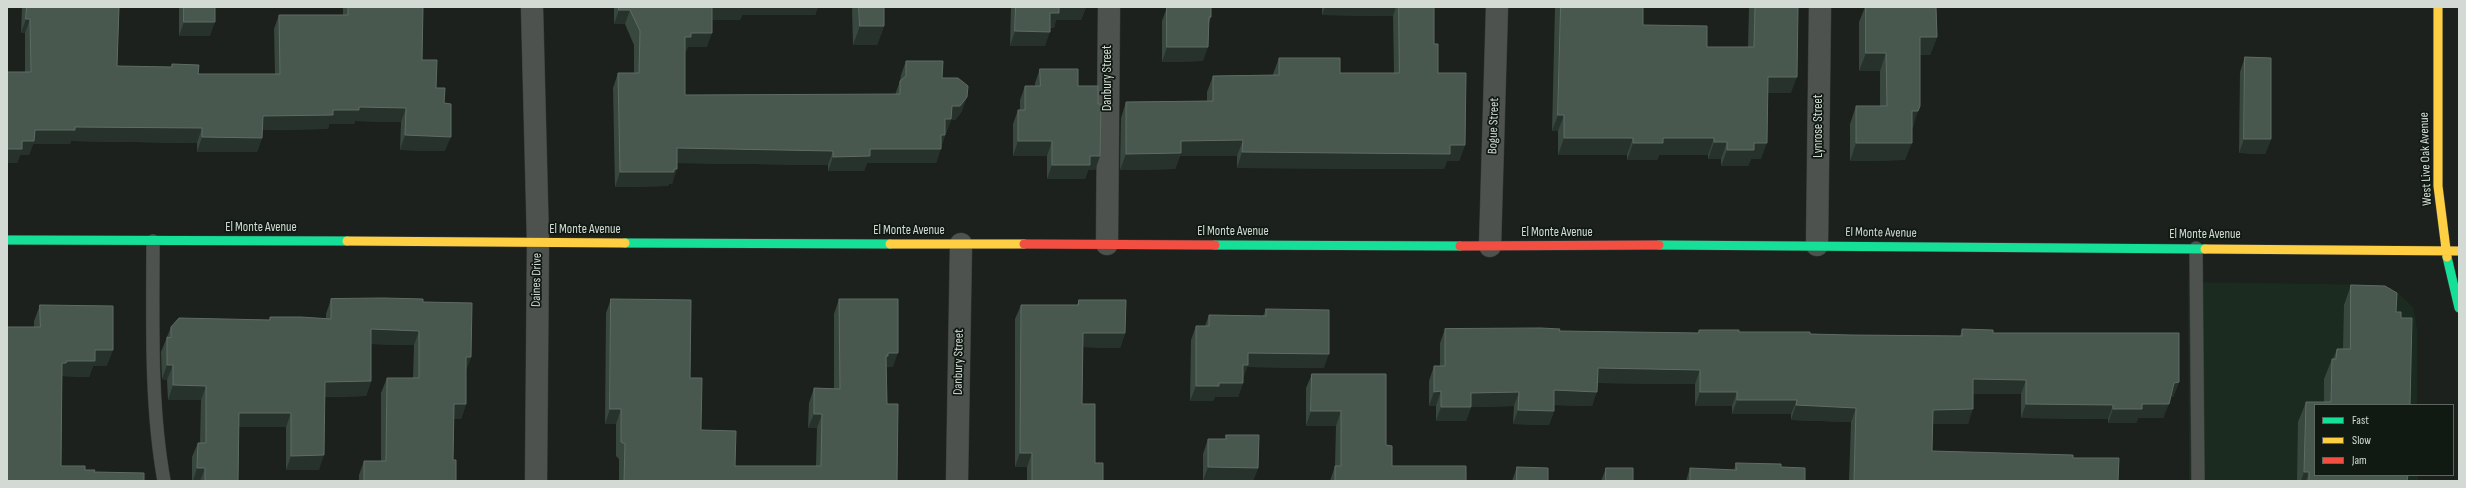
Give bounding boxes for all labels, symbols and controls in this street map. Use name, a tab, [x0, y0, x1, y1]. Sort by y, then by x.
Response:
street label: Danbury Street	[1100, 45, 1116, 111]
street label: Lynrose Street	[1811, 94, 1827, 158]
street label: Bogue Street	[1485, 98, 1503, 154]
street label: West Live Oak Avenue	[2417, 112, 2435, 206]
street label: El Monte Avenue	[225, 220, 297, 236]
street label: El Monte Avenue	[549, 222, 621, 238]
street label: El Monte Avenue	[873, 223, 945, 239]
street label: El Monte Avenue	[1197, 224, 1269, 240]
street label: El Monte Avenue	[1521, 225, 1593, 241]
street label: El Monte Avenue	[1845, 225, 1917, 241]
street label: El Monte Avenue	[2169, 227, 2241, 243]
street label: Daines Drive	[529, 253, 545, 307]
street label: Danbury Street	[951, 329, 967, 395]
legend	[2314, 404, 2454, 476]
text: Fast	[2352, 413, 2369, 428]
text: Slow	[2352, 433, 2371, 448]
text: Jam	[2352, 453, 2367, 468]

